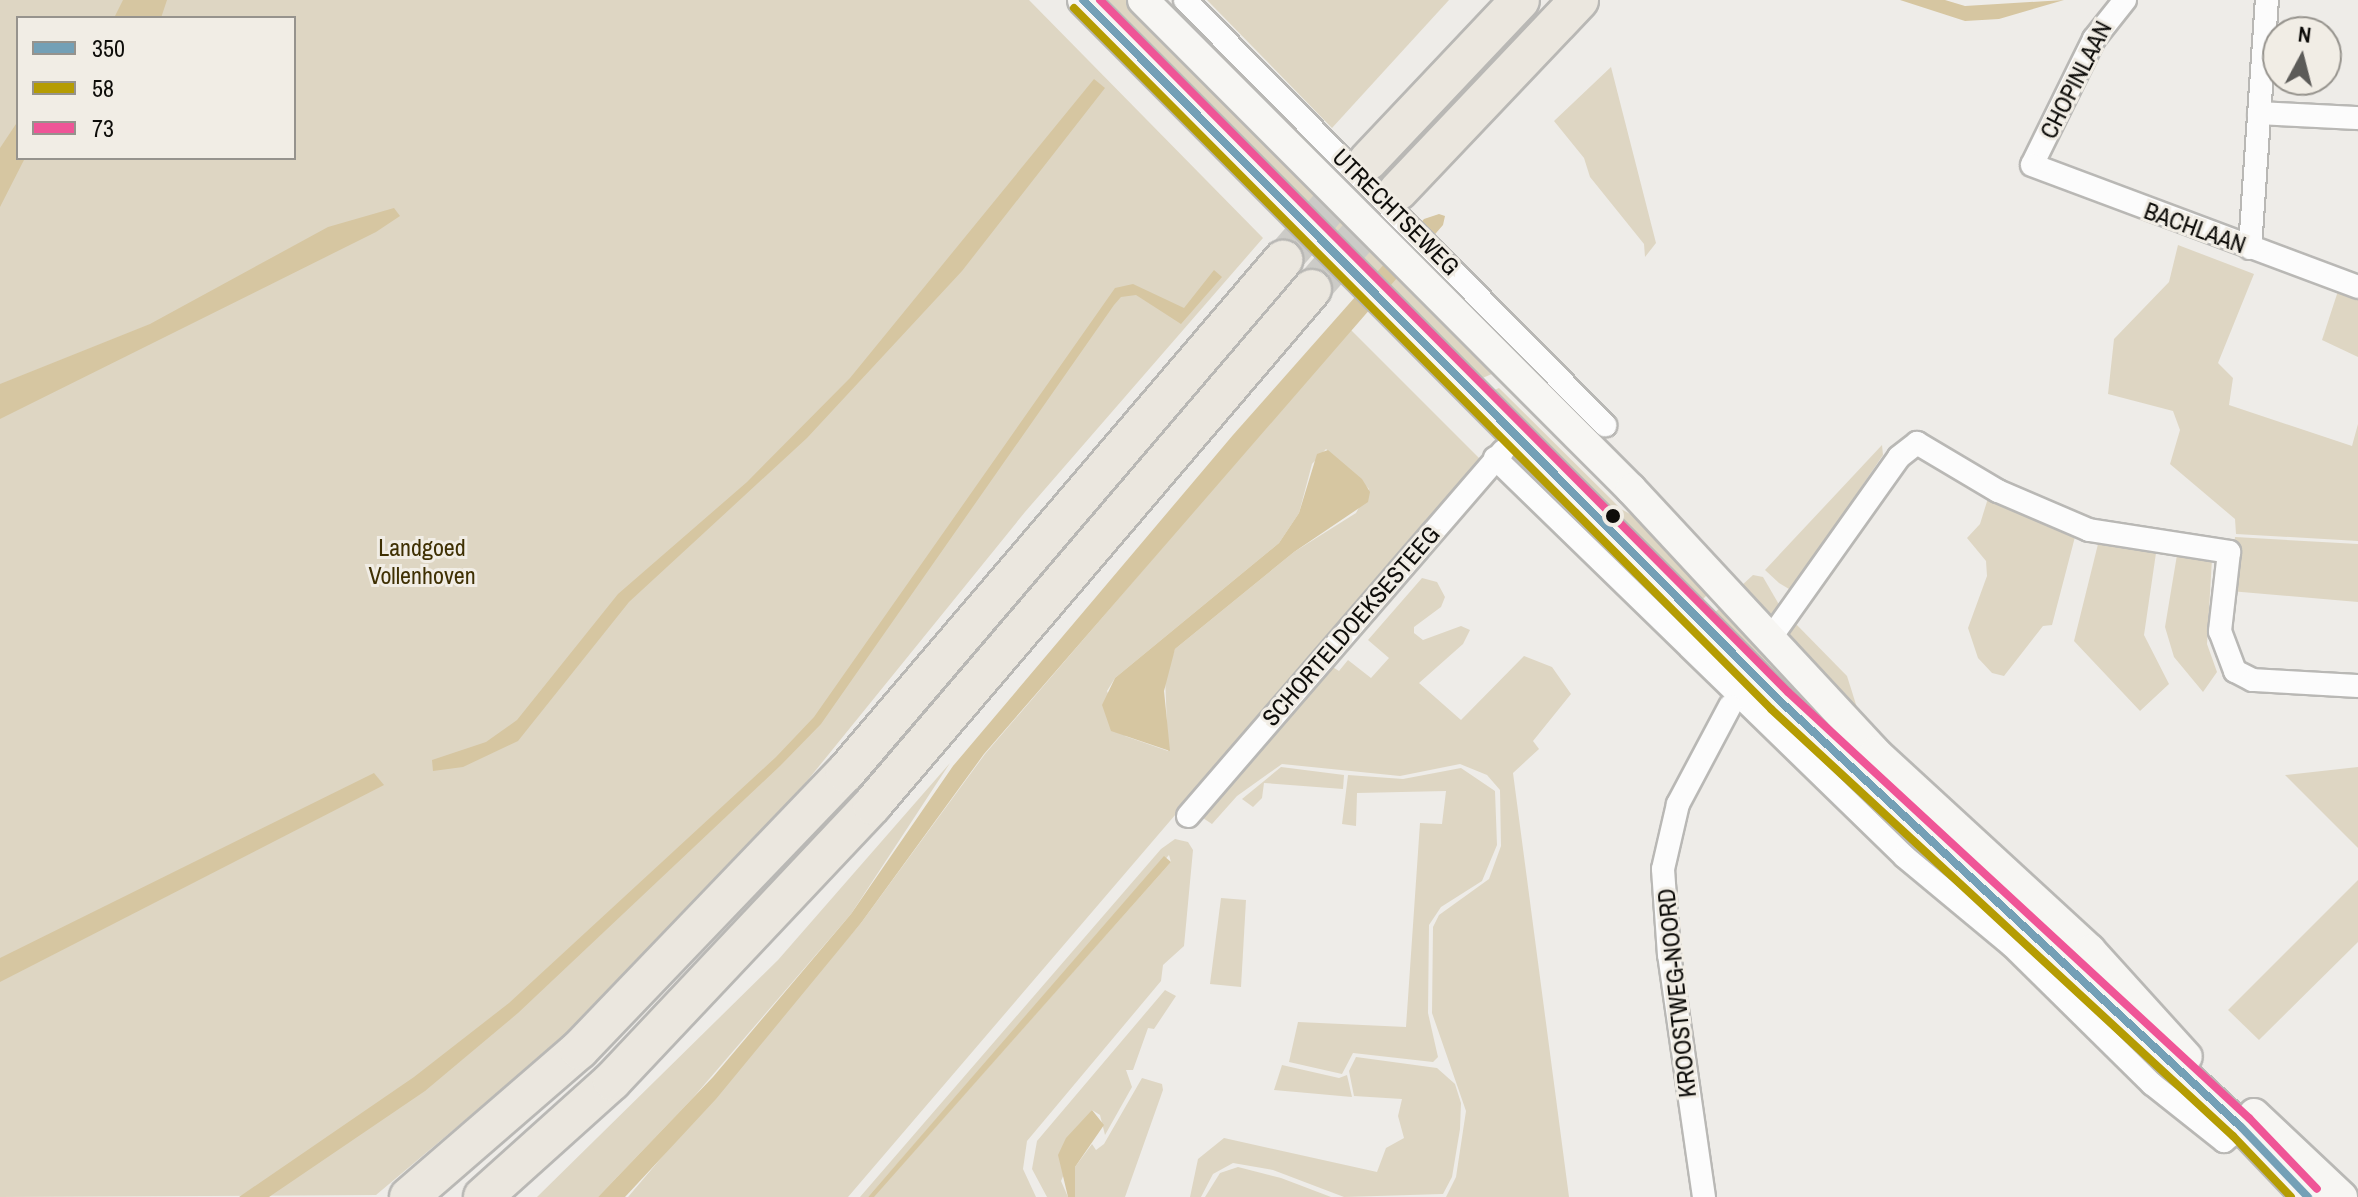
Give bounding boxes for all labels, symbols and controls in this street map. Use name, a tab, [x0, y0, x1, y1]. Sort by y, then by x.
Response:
legend	[16, 16, 296, 160]
street label: CHOPINLAAN	[2034, 16, 2118, 144]
north arrow	[2262, 16, 2342, 96]
text: N	[2296, 18, 2313, 50]
text: 350	[92, 32, 125, 64]
text: 58	[92, 72, 114, 104]
text: 73	[92, 112, 114, 144]
street label: UTRECHTSEWEG	[1327, 143, 1465, 281]
street label: BACHLAAN	[2140, 196, 2250, 260]
unlabelled marker	[1605, 508, 1621, 524]
street label: SCHORTELDOEKSESTEEG	[1256, 520, 1446, 732]
park label: Landgoed Vollenhoven	[368, 534, 476, 590]
street label: KROOSTWEG-NOORD	[1652, 887, 1702, 1099]

